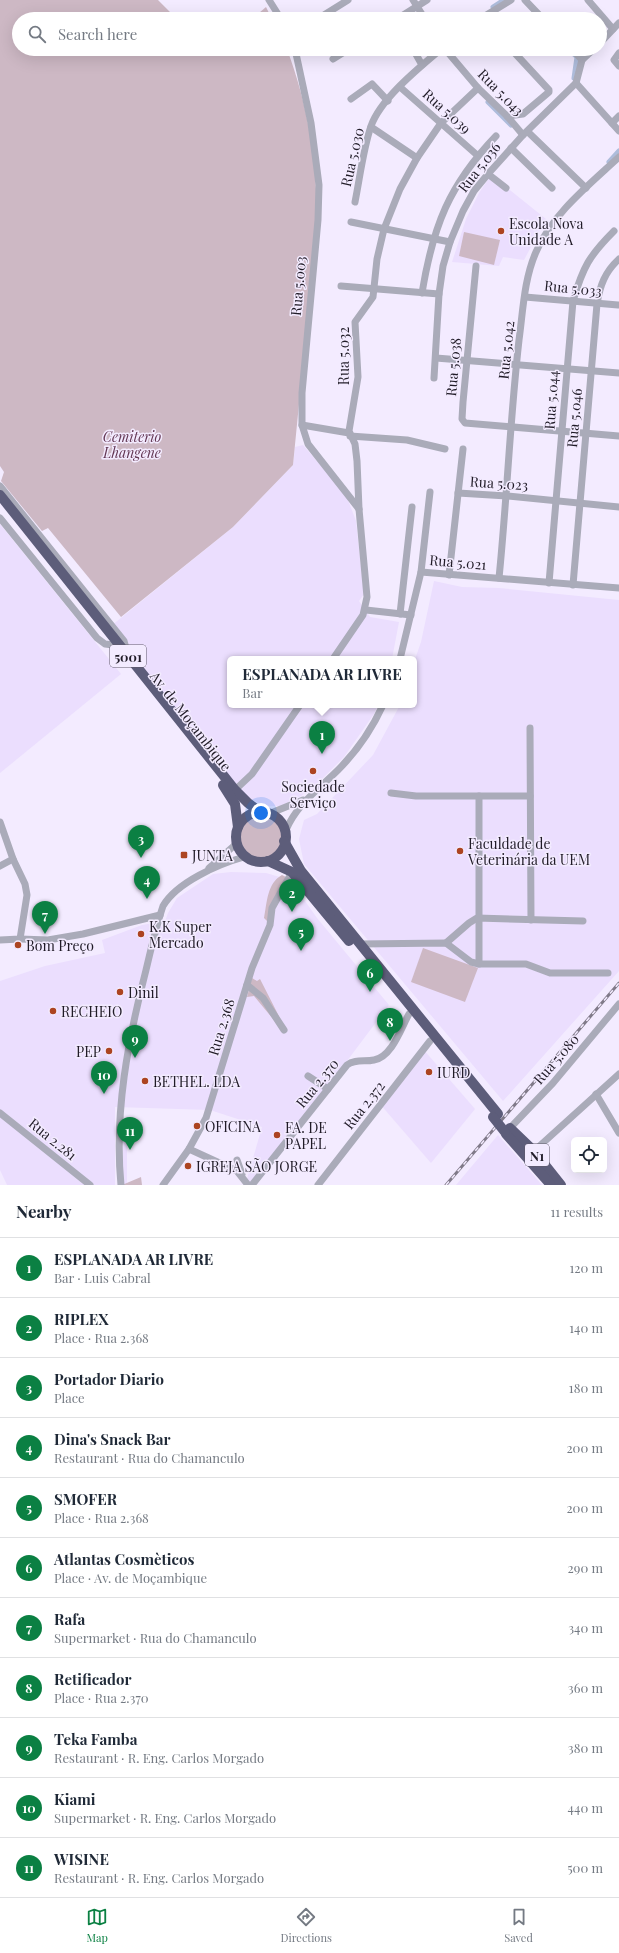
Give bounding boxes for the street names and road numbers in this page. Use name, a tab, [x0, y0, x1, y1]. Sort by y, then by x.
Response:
street label: Rua 5.043	[474, 64, 528, 120]
street label: Rua 5.039	[419, 84, 475, 138]
street label: Rua 5.030	[336, 126, 368, 188]
street label: Rua 5.036	[453, 138, 505, 196]
street label: Rua 5.003	[286, 255, 310, 317]
street label: Rua 5.033	[543, 276, 603, 300]
street label: Rua 5.042	[493, 319, 519, 380]
street label: Rua 5.032	[334, 327, 353, 385]
street label: Rua 5.038	[441, 337, 465, 397]
street label: Rua 5.044	[539, 370, 563, 430]
street label: Rua 5.046	[562, 388, 586, 448]
street label: Rua 5.023	[469, 471, 529, 495]
street label: Rua 5.021	[429, 550, 487, 574]
road number: 5001	[110, 645, 146, 667]
street label: Av. de Moçambique	[145, 666, 236, 775]
street label: Rua 2.368	[203, 996, 239, 1058]
street label: Rua 5.080	[529, 1030, 583, 1088]
street label: Rua 2.370	[291, 1054, 343, 1112]
street label: Rua 2.372	[339, 1077, 389, 1133]
street label: Rua 2.281	[25, 1114, 81, 1164]
road number: N1	[525, 1144, 549, 1166]

